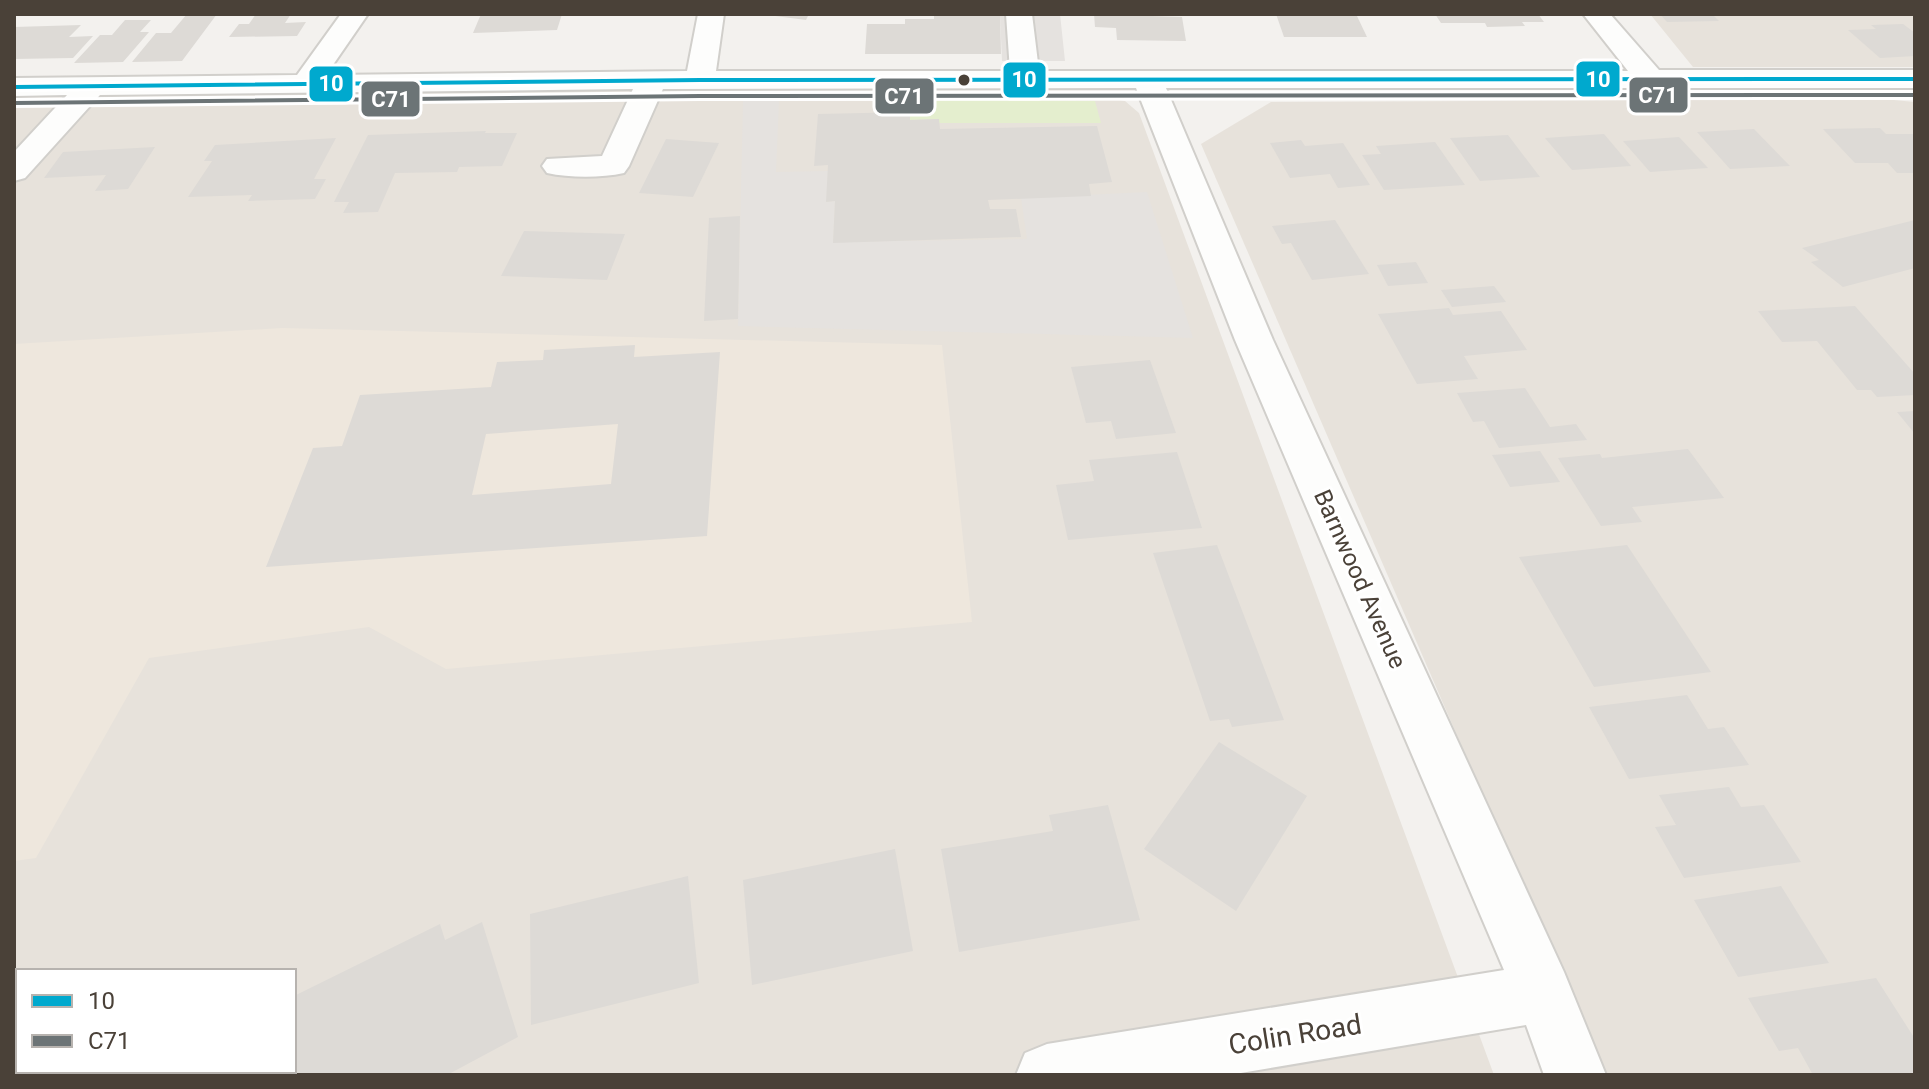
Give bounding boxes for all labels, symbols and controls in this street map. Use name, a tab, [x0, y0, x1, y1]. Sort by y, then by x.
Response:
line badge: 10	[1575, 60, 1621, 98]
line badge: 10	[1002, 61, 1047, 99]
line badge: 10	[308, 65, 354, 103]
text: 10	[1011, 67, 1037, 92]
text: 10	[1585, 67, 1611, 92]
text: 10	[318, 71, 344, 96]
unlabelled marker	[956, 72, 972, 88]
line badge: C71	[1628, 76, 1689, 114]
line badge: C71	[874, 77, 935, 115]
line badge: C71	[360, 80, 421, 118]
text: C71	[1638, 83, 1678, 108]
text: C71	[884, 84, 924, 109]
text: C71	[371, 87, 411, 112]
street label: Barnwood Avenue	[1308, 485, 1412, 673]
legend	[16, 969, 296, 1073]
text: 10	[88, 987, 115, 1015]
street label: Colin Road	[1226, 1008, 1364, 1061]
text: C71	[88, 1027, 131, 1055]

